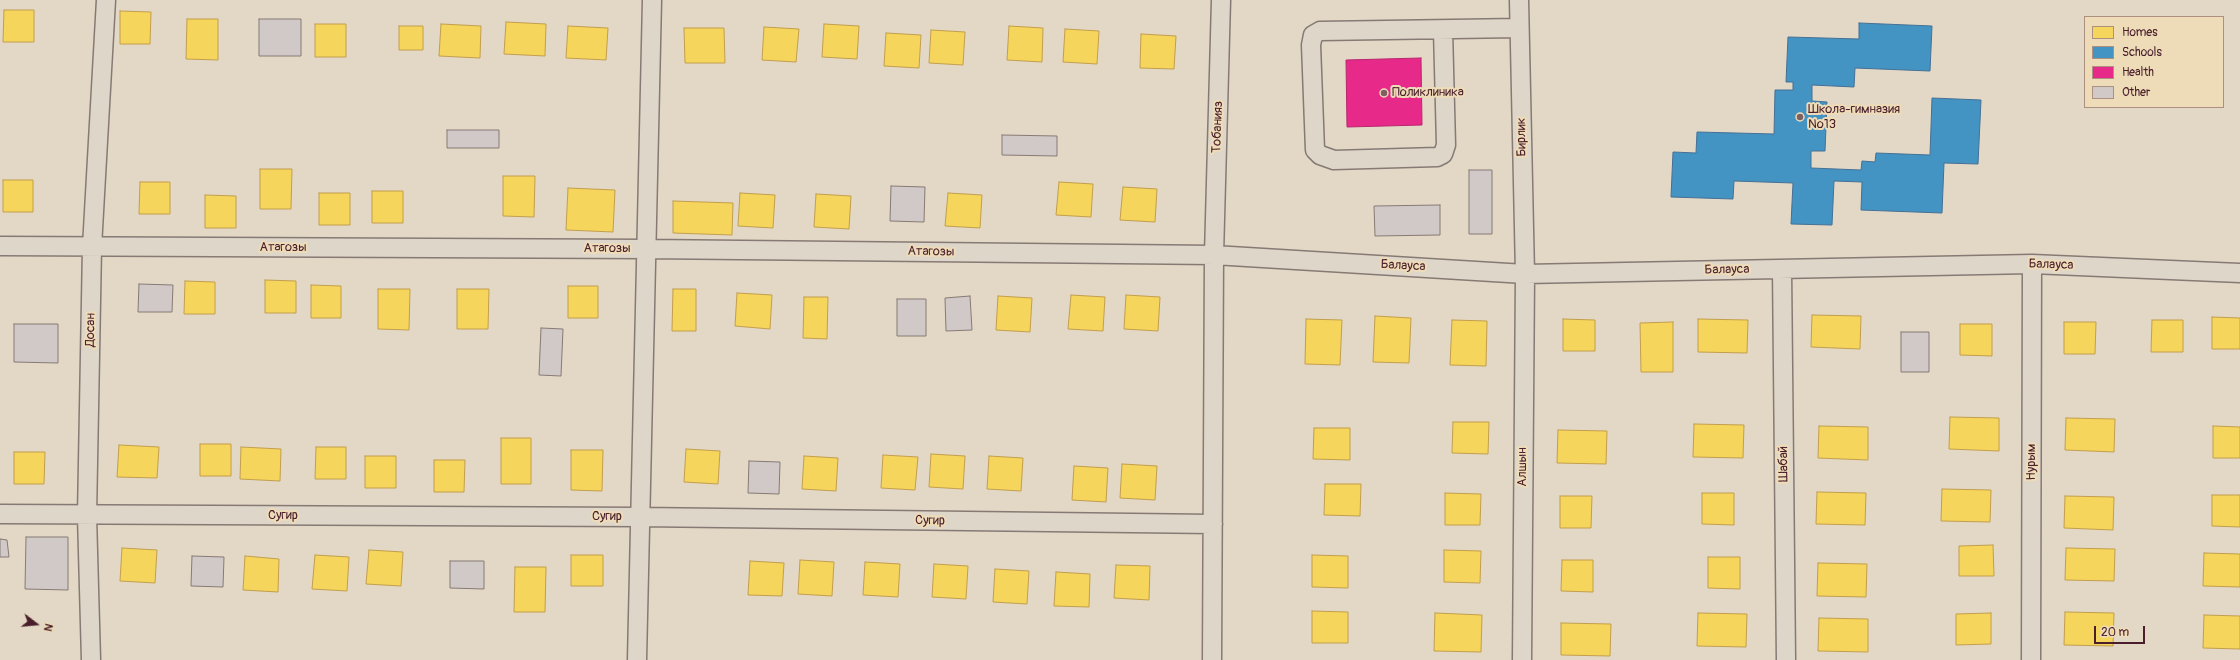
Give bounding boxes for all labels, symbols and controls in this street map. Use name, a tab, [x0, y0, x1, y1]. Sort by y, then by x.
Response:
legend	[2084, 16, 2224, 108]
text: Homes	[2122, 25, 2158, 40]
text: Schools	[2122, 45, 2162, 60]
text: Health	[2122, 65, 2154, 80]
place label: Поликлиника	[1392, 85, 1464, 101]
text: Other	[2122, 85, 2150, 100]
marker: Поликлиника	[1379, 88, 1389, 98]
street label: Тобанияз	[1209, 101, 1227, 153]
place label: Школа-гимназия №13	[1808, 102, 1900, 133]
marker: Школа-гимназия №13	[1795, 112, 1805, 122]
street label: Бирлик	[1514, 117, 1530, 157]
street label: Атагозы	[259, 240, 307, 256]
street label: Атагозы	[583, 241, 631, 257]
street label: Атагозы	[907, 244, 955, 260]
street label: Балауса	[2028, 256, 2074, 274]
street label: Балауса	[1380, 257, 1426, 275]
street label: Балауса	[1704, 262, 1750, 278]
street label: Досан	[83, 313, 99, 347]
street label: Нурым	[2024, 444, 2040, 480]
street label: Шабай	[1776, 446, 1792, 482]
street label: Алшын	[1515, 447, 1531, 487]
street label: Сугир	[268, 508, 298, 524]
street label: Сугир	[592, 509, 622, 525]
street label: Сугир	[915, 513, 945, 529]
north arrow	[16, 604, 56, 644]
scale bar	[2096, 618, 2147, 644]
text: N	[41, 622, 55, 633]
text: 20 m	[2101, 625, 2129, 640]

